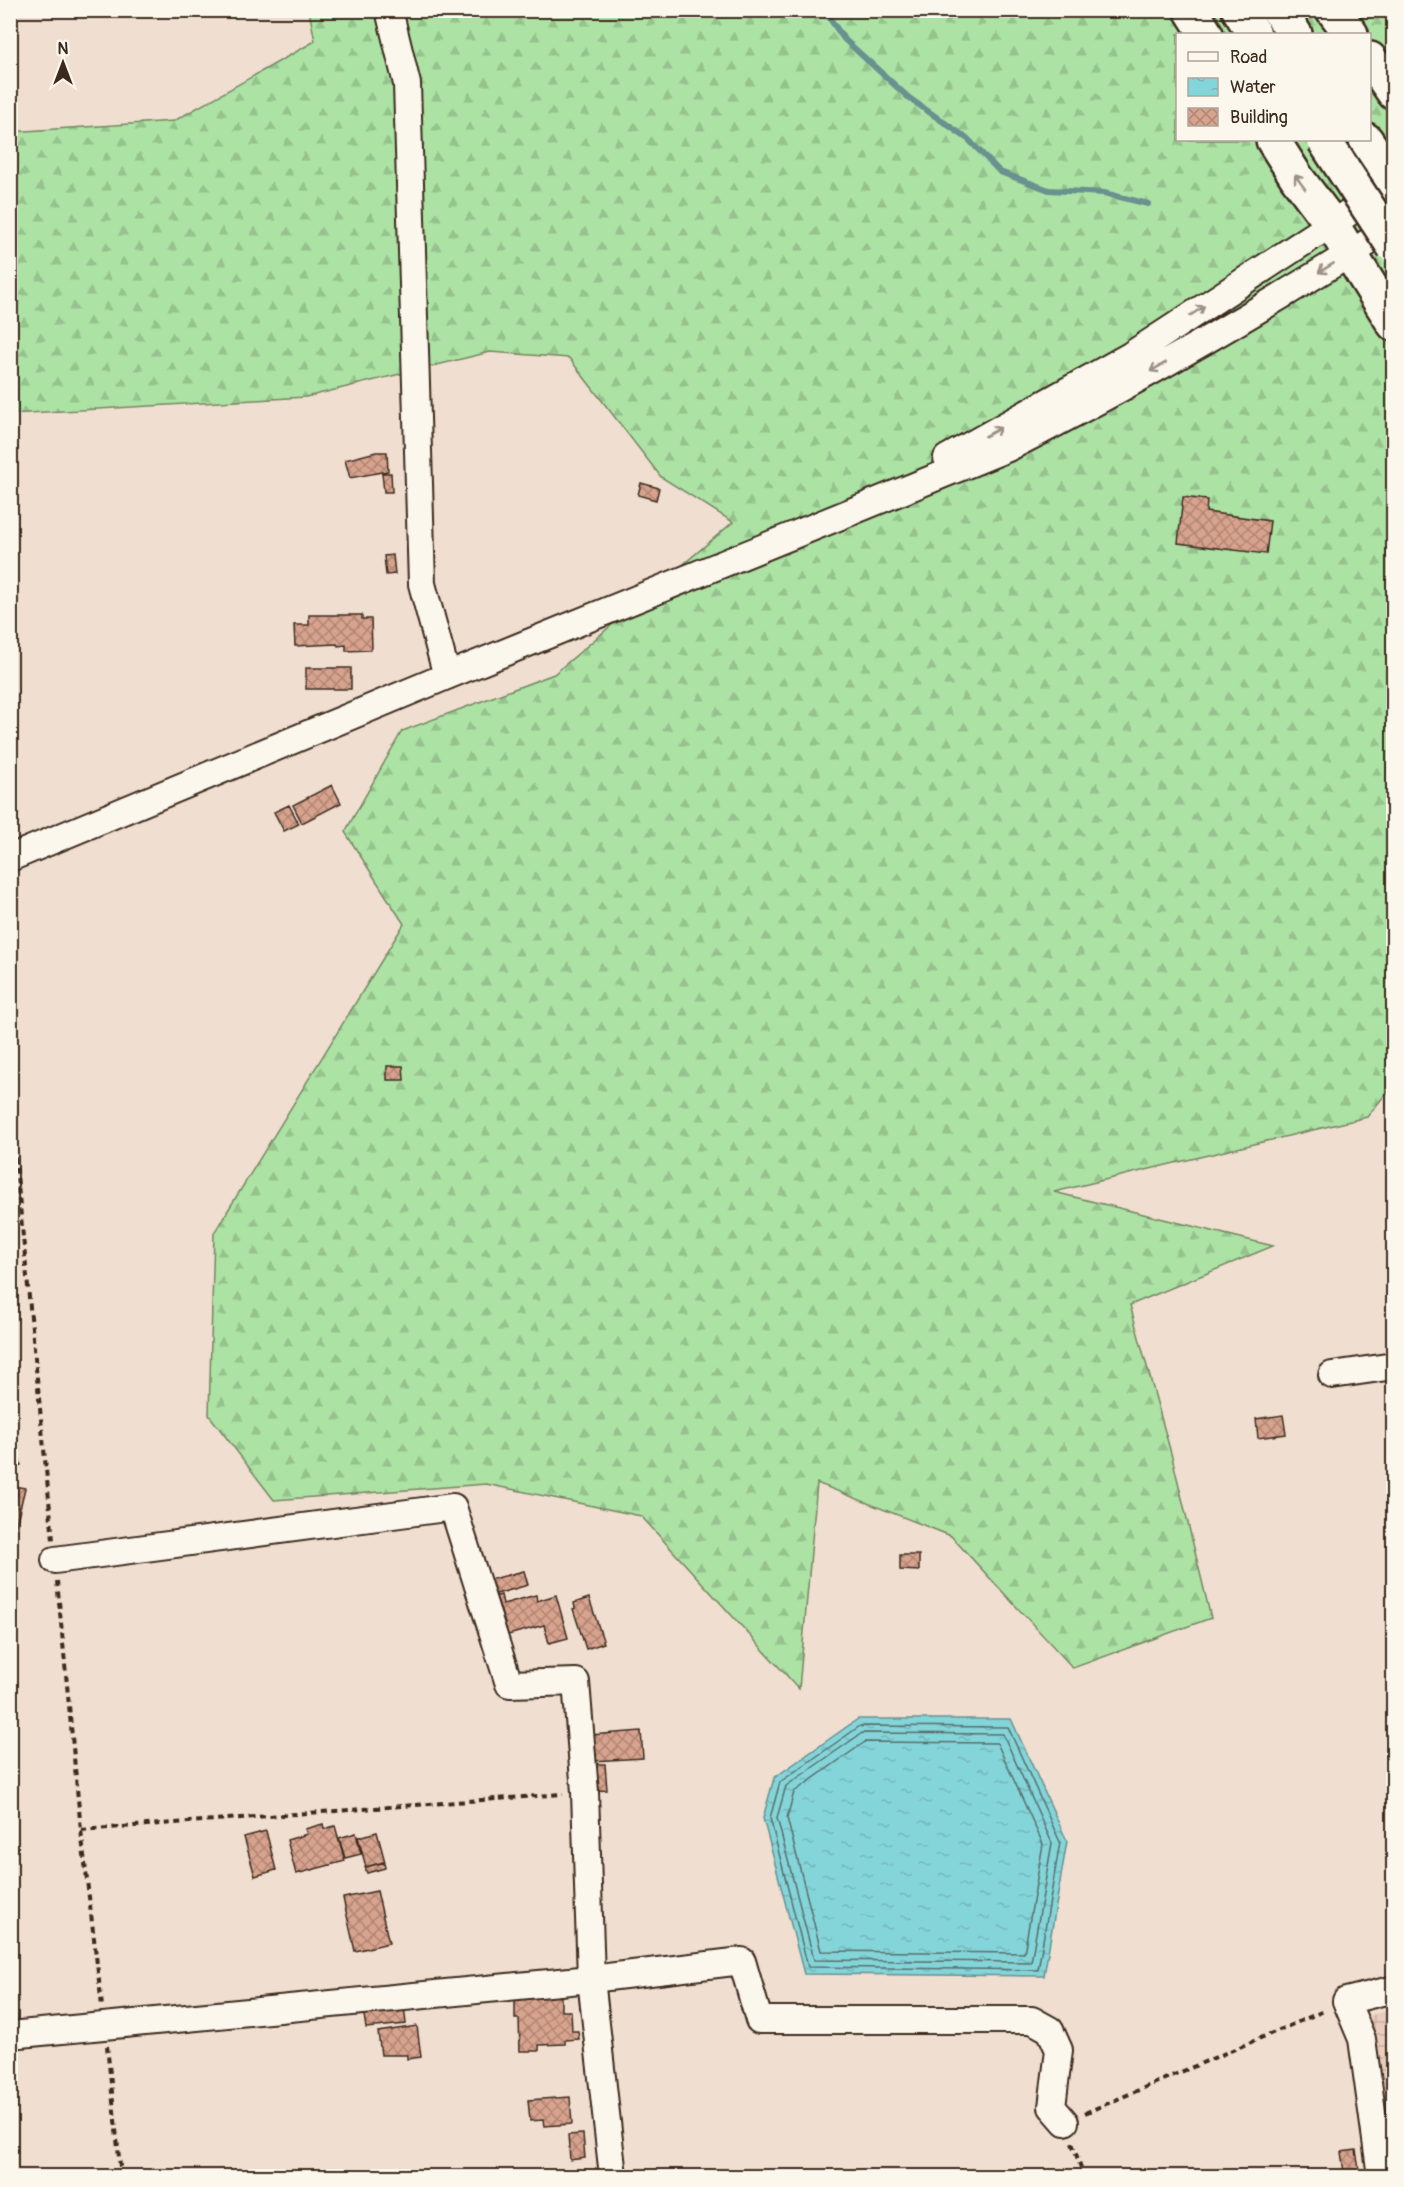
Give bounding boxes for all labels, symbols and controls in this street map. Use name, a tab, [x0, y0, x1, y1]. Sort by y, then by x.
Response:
north arrow	[33, 33, 93, 93]
legend	[1176, 33, 1371, 141]
text: N	[58, 39, 69, 59]
text: Road	[1230, 46, 1267, 69]
text: Water	[1230, 76, 1276, 99]
text: Building	[1230, 106, 1288, 129]
one-way arrow	[1294, 175, 1307, 191]
one-way arrow	[1318, 262, 1335, 274]
one-way arrow	[1188, 305, 1205, 317]
one-way arrow	[1150, 362, 1168, 373]
one-way arrow	[984, 426, 1001, 438]

